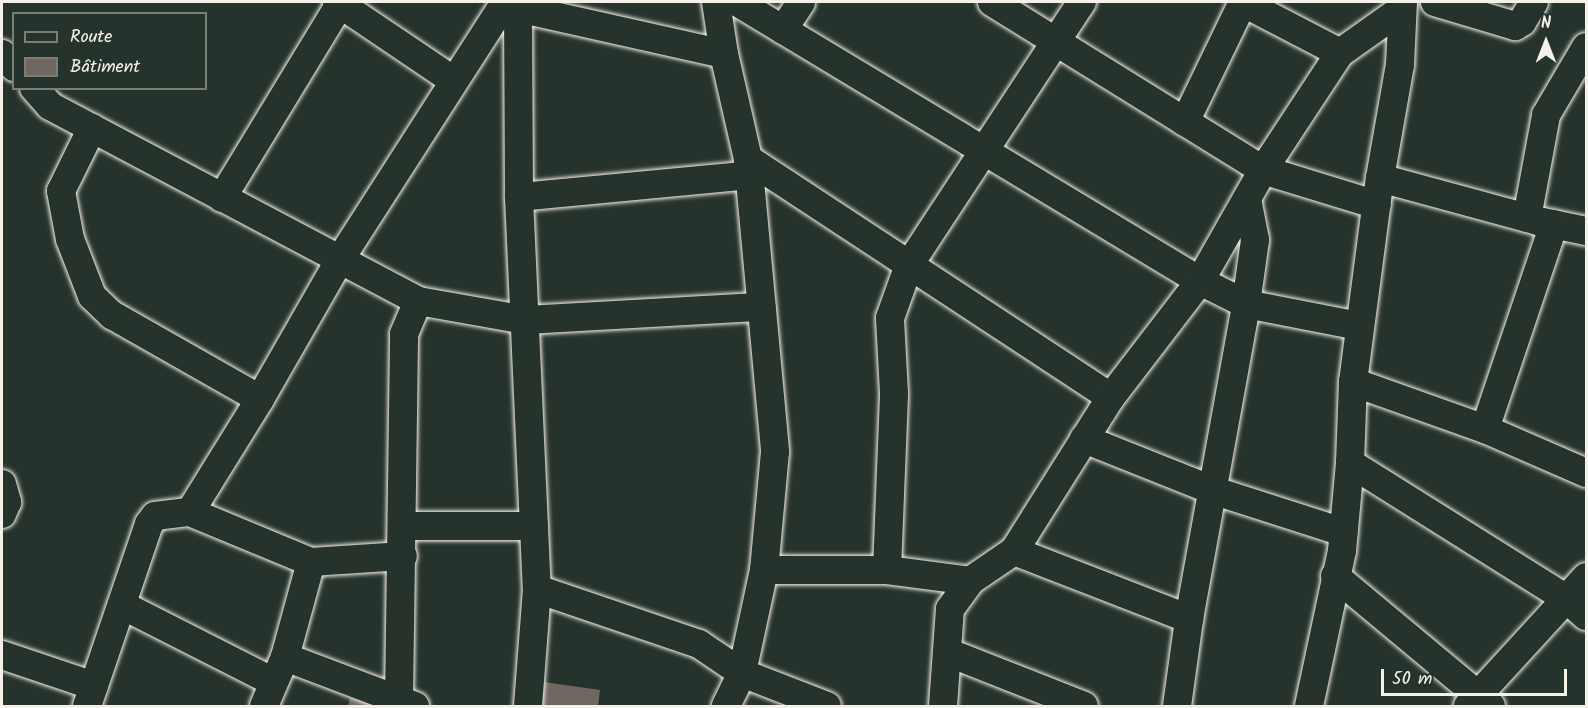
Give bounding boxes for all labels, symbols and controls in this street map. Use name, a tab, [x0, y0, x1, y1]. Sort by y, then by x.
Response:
text: N	[1541, 11, 1551, 36]
legend	[12, 12, 207, 90]
north arrow	[1516, 12, 1576, 72]
text: Route	[70, 23, 112, 52]
text: Bâtiment	[70, 53, 140, 82]
scale bar	[1384, 657, 1570, 695]
text: 50 m	[1392, 665, 1432, 694]

